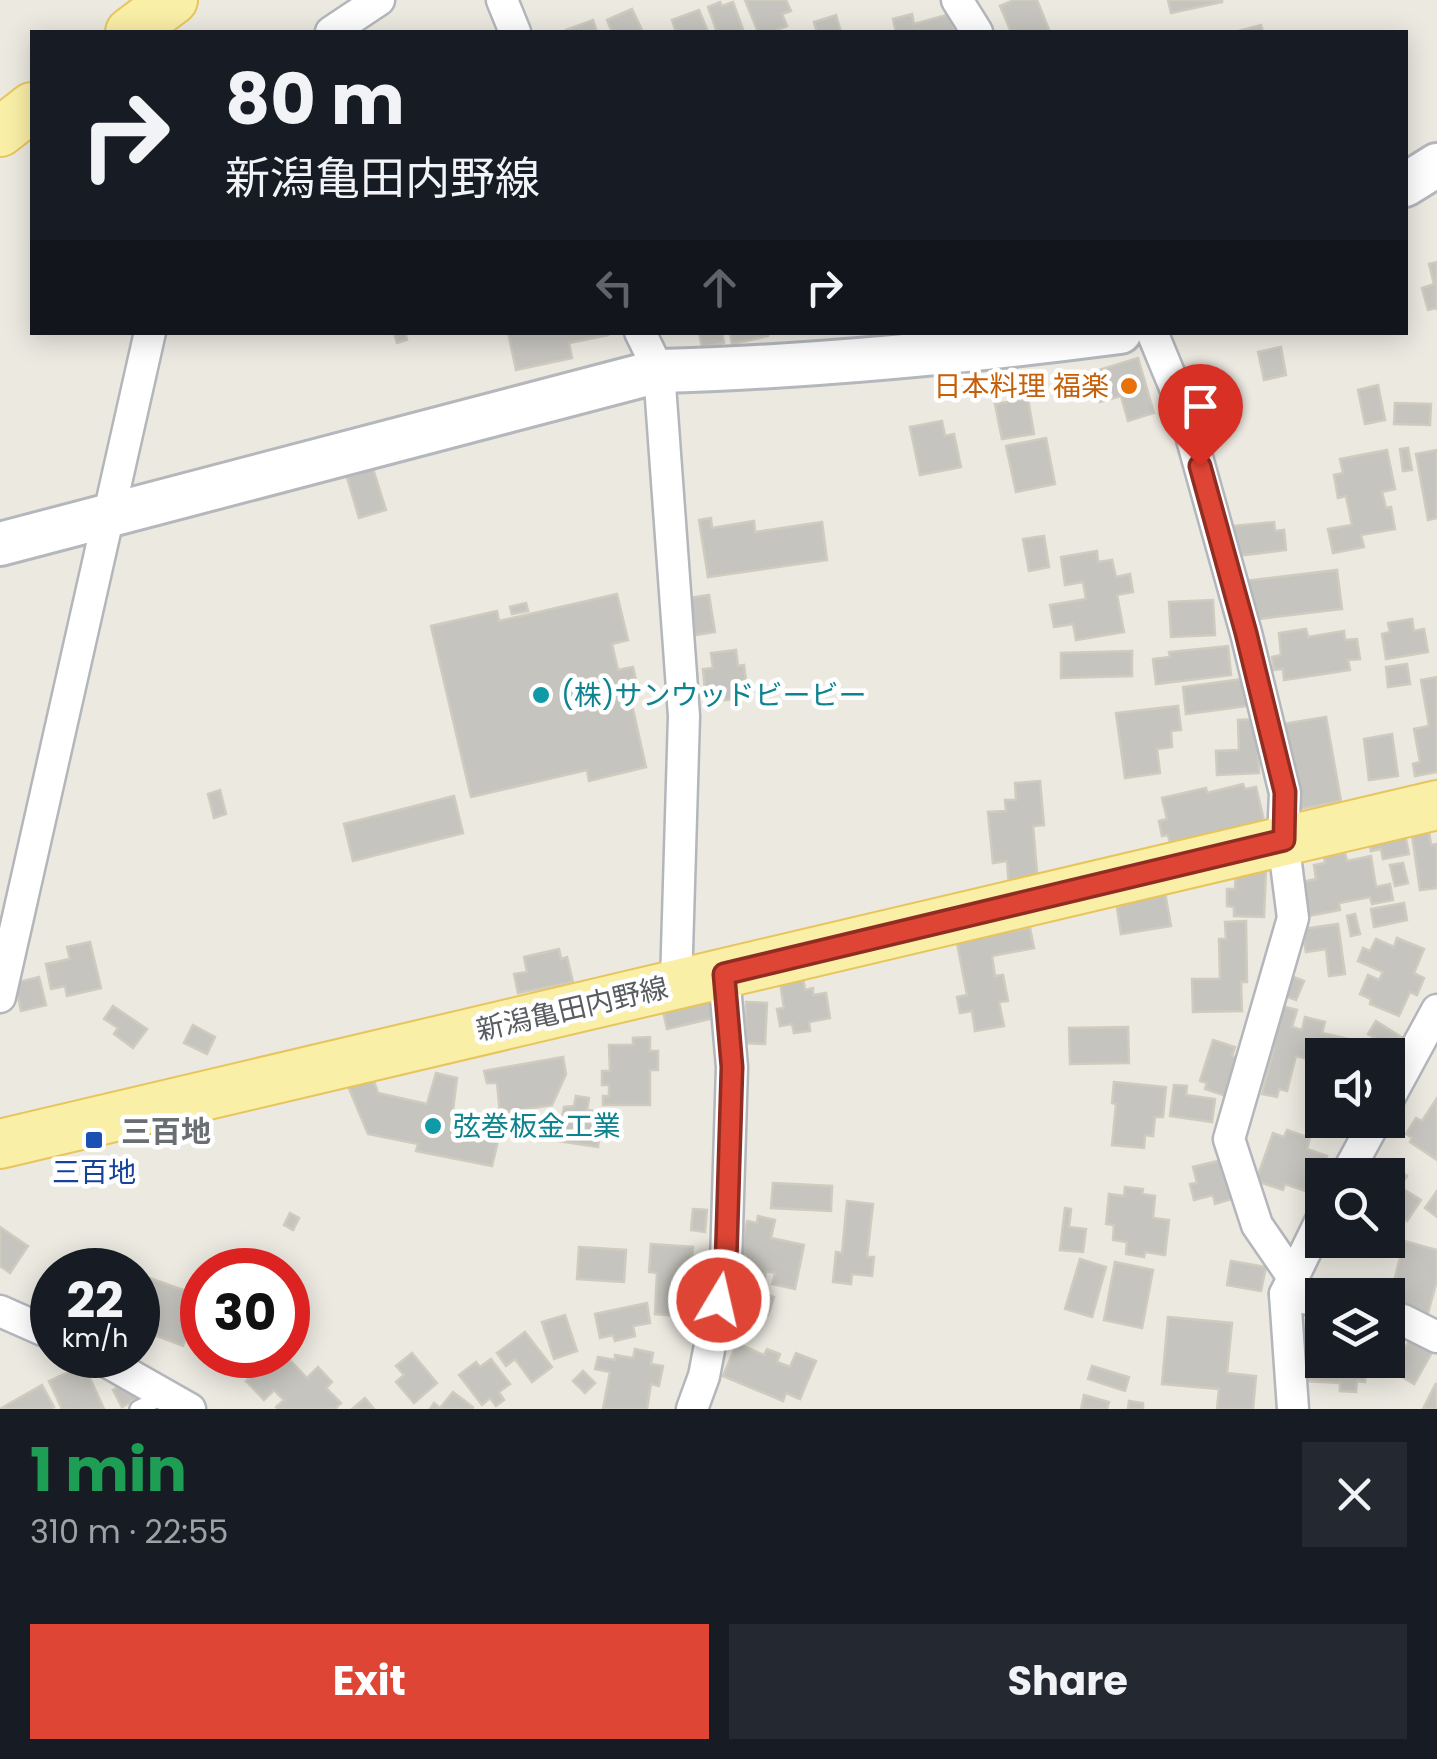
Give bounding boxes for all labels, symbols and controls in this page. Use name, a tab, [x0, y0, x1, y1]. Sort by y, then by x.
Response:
text: 80 m	[225, 50, 405, 149]
icon: right	[60, 70, 190, 200]
text: 新潟亀田内野線	[225, 147, 540, 210]
icon: left	[587, 260, 642, 315]
icon: ahead	[692, 260, 747, 315]
icon: right	[797, 260, 852, 315]
pin	[1158, 364, 1243, 467]
place label: 日本料理 福楽	[934, 367, 1109, 406]
marker: 日本料理 福楽	[1118, 375, 1140, 397]
icon: arrive	[1173, 379, 1228, 434]
place label: (株)サンウッドビービー	[561, 676, 866, 715]
marker: (株)サンウッドビービー	[530, 684, 552, 706]
street label: 新潟亀田内野線	[472, 968, 672, 1050]
map controls	[1305, 1038, 1405, 1378]
button: sound	[1305, 1038, 1405, 1138]
place label: 弦巻板金工業	[453, 1107, 621, 1146]
district label: 三百地	[121, 1110, 211, 1153]
marker: 弦巻板金工業	[422, 1115, 444, 1137]
marker: 三百地	[83, 1129, 105, 1151]
place label: 三百地	[52, 1153, 136, 1192]
button: search	[1305, 1158, 1405, 1258]
speed limit sign: 30	[180, 1248, 310, 1378]
position arrow	[667, 1248, 771, 1352]
text: 22	[66, 1265, 124, 1336]
button: layers	[1305, 1278, 1405, 1378]
text: km/h	[62, 1321, 128, 1356]
text: 1 min	[30, 1428, 187, 1512]
button: close	[1302, 1442, 1407, 1547]
text: 310 m · 22:55	[30, 1509, 228, 1554]
button: Exit	[30, 1624, 709, 1739]
button: Share	[729, 1624, 1407, 1739]

